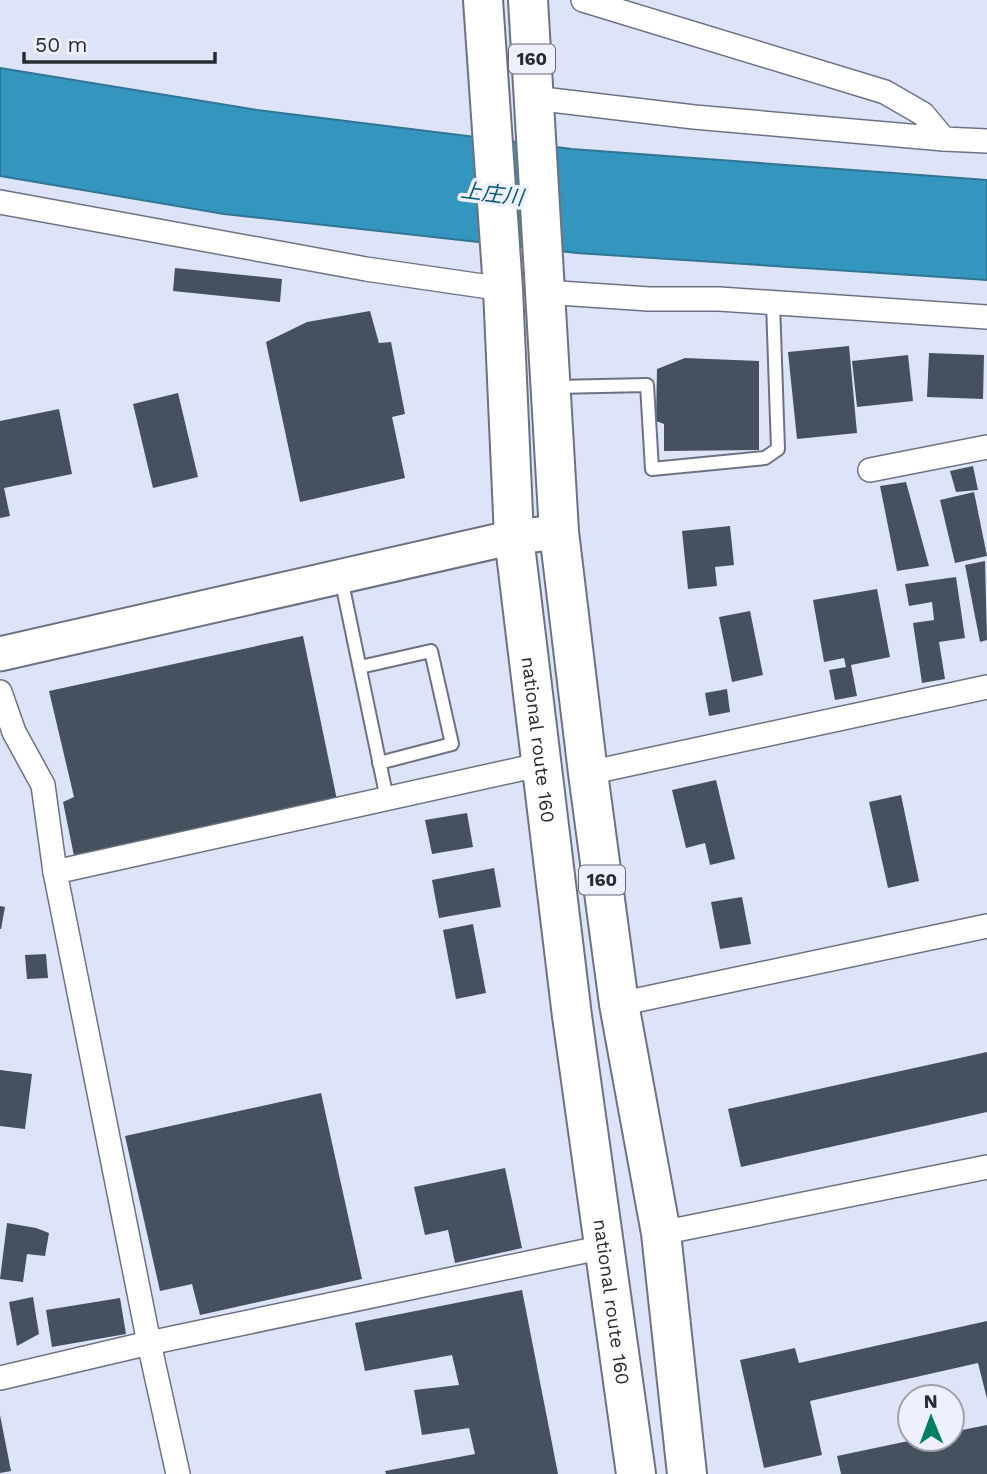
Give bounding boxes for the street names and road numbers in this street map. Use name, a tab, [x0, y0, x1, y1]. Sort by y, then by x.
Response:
road number: 160	[509, 44, 555, 74]
street label: national route 160	[517, 655, 559, 824]
road number: 160	[579, 866, 625, 894]
street label: national route 160	[588, 1217, 634, 1386]

